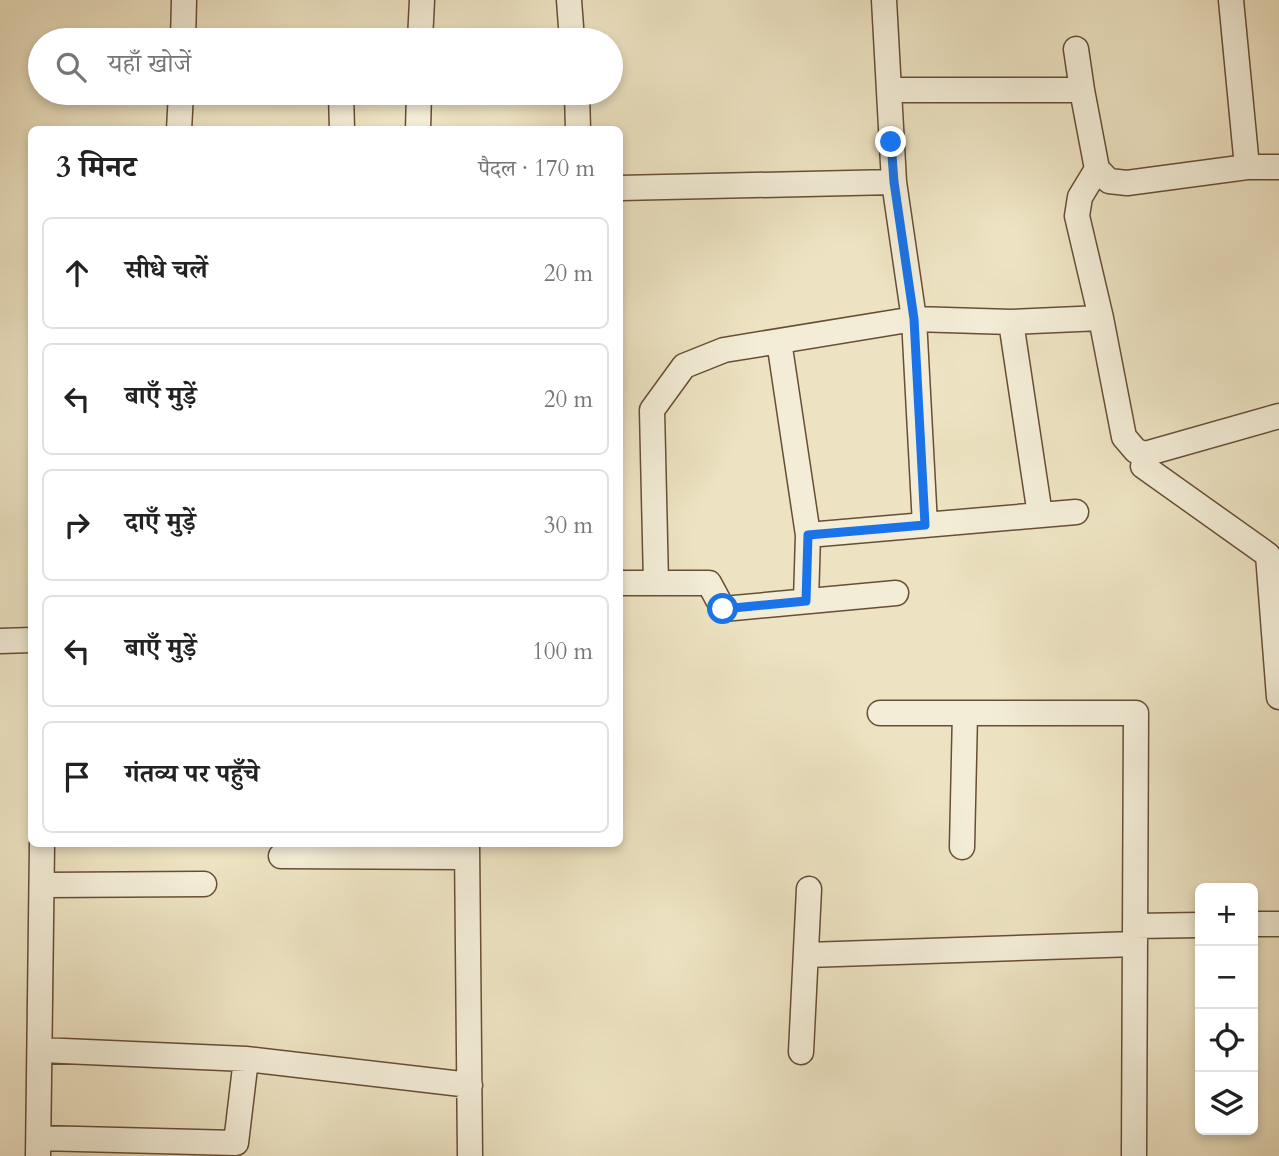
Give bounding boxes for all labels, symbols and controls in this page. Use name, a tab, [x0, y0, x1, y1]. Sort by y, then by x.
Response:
search box	[28, 28, 623, 105]
text: यहाँ खोजें	[108, 46, 191, 81]
icon: search	[52, 48, 90, 86]
route end	[875, 126, 906, 157]
text: 3 मिनट	[56, 147, 136, 188]
text: पैदल · 170 m	[478, 153, 595, 184]
text: सीधे चलें	[125, 252, 207, 287]
icon: ahead	[58, 254, 96, 292]
text: 20 m	[544, 258, 593, 289]
text: बाएँ मुड़ें	[125, 378, 196, 413]
icon: left	[58, 380, 96, 418]
text: 20 m	[544, 384, 593, 415]
text: दाएँ मुड़ें	[125, 504, 196, 539]
icon: right	[58, 506, 96, 544]
text: 30 m	[544, 510, 593, 541]
route start	[707, 593, 738, 624]
text: बाएँ मुड़ें	[125, 630, 196, 665]
icon: left	[58, 632, 96, 670]
text: 100 m	[532, 636, 593, 667]
text: गंतव्य पर पहुँचे	[125, 756, 259, 791]
icon: arrive	[58, 758, 96, 796]
map controls	[1195, 883, 1258, 1135]
button: +	[1195, 883, 1258, 946]
button: −	[1195, 946, 1258, 1009]
button: locate	[1195, 1009, 1258, 1072]
button: layers	[1195, 1072, 1258, 1135]

